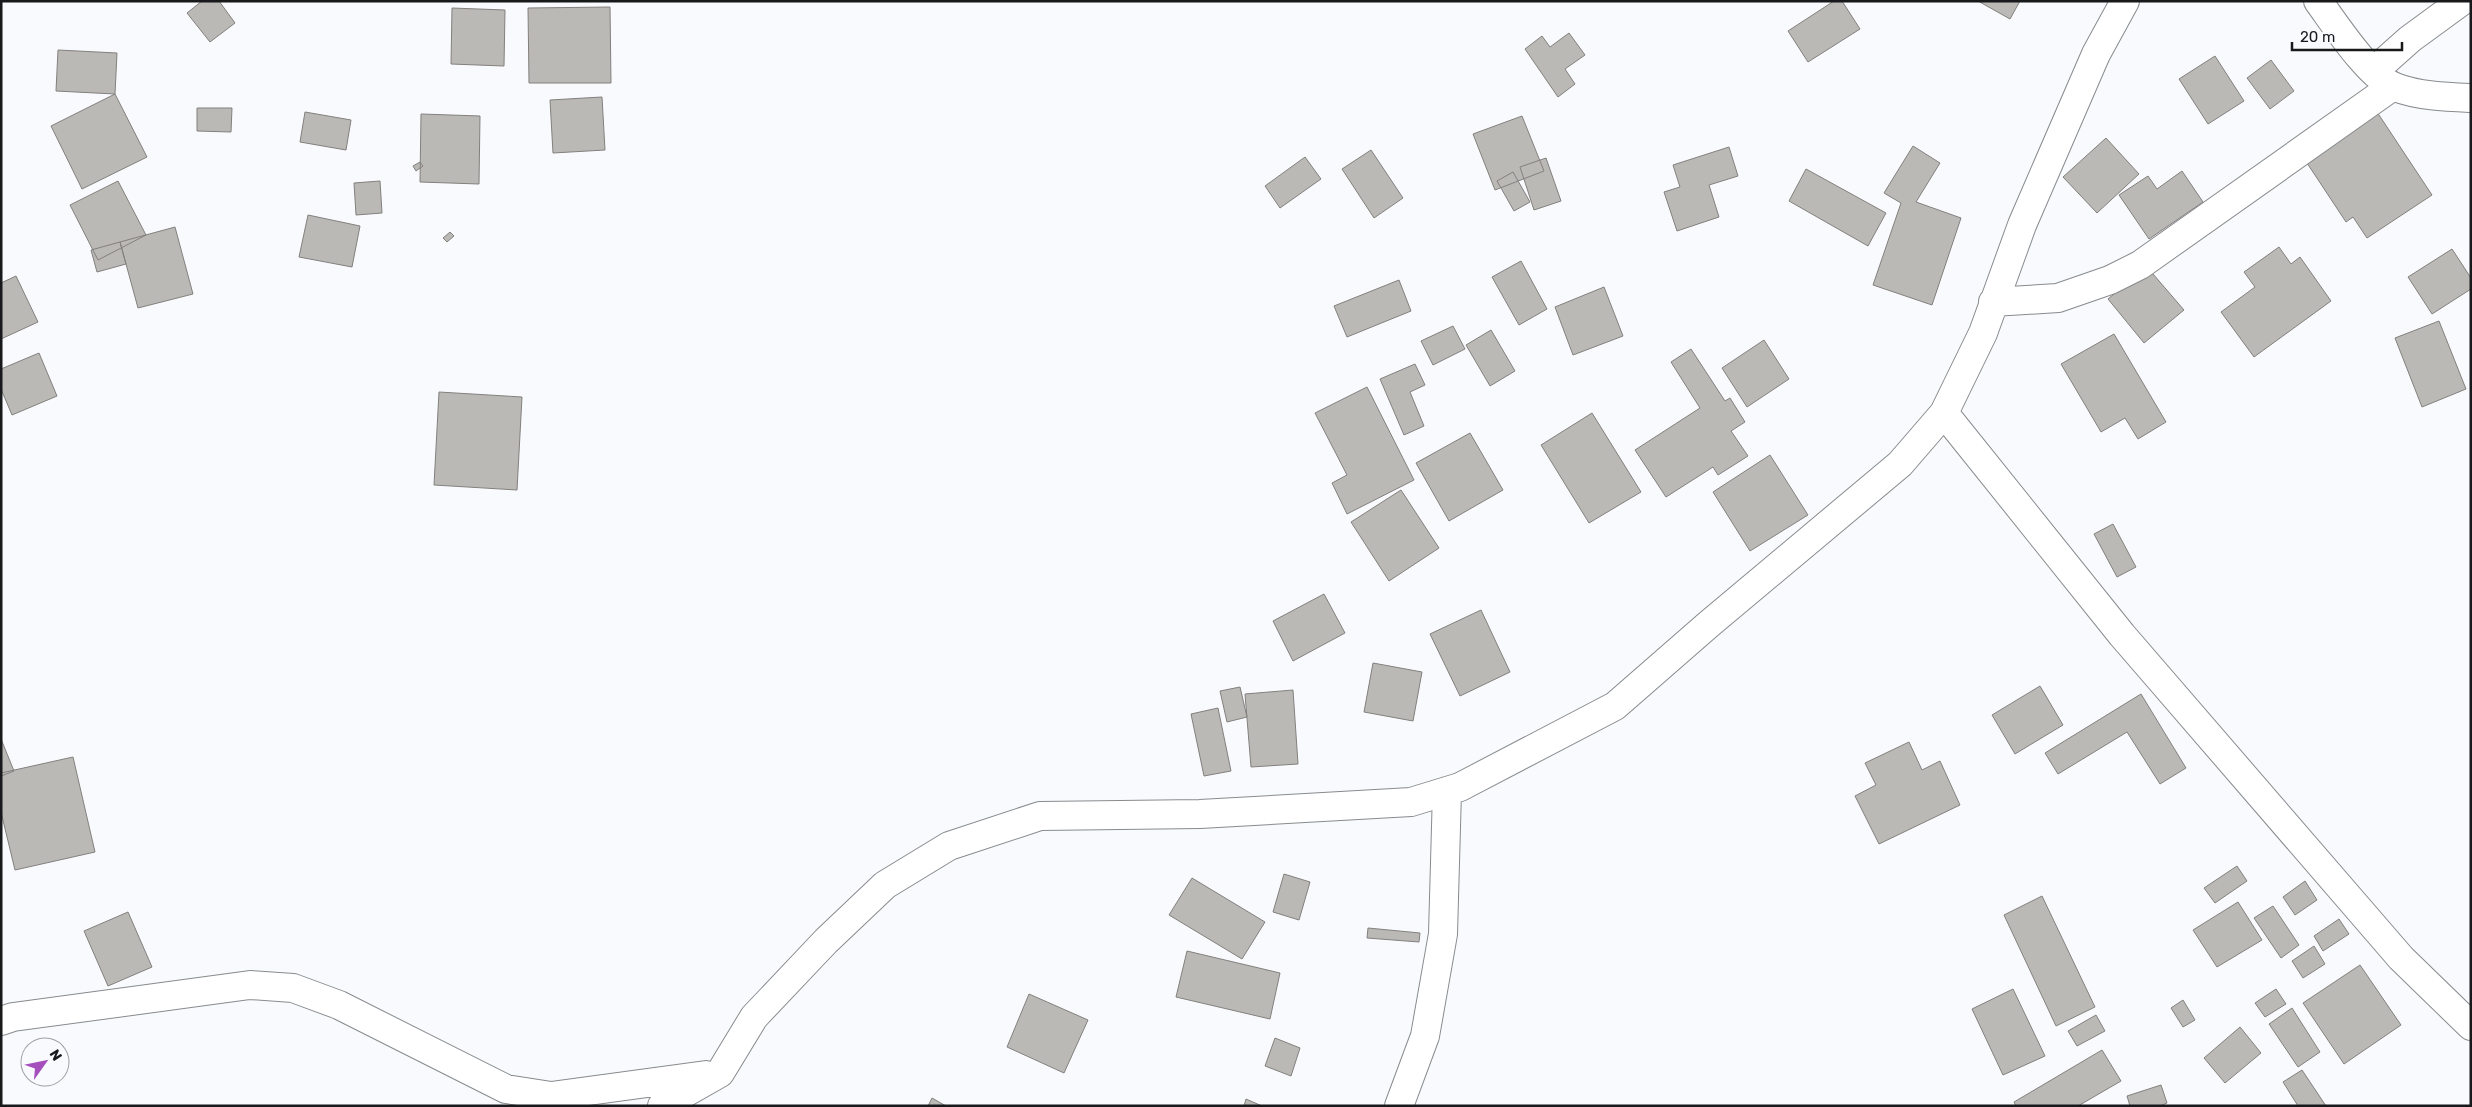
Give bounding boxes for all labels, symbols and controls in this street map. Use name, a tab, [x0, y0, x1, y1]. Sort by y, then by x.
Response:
scale bar	[2292, 20, 2402, 52]
text: 20 m	[2300, 28, 2335, 46]
north arrow	[20, 1037, 70, 1087]
text: N	[46, 1046, 65, 1064]

